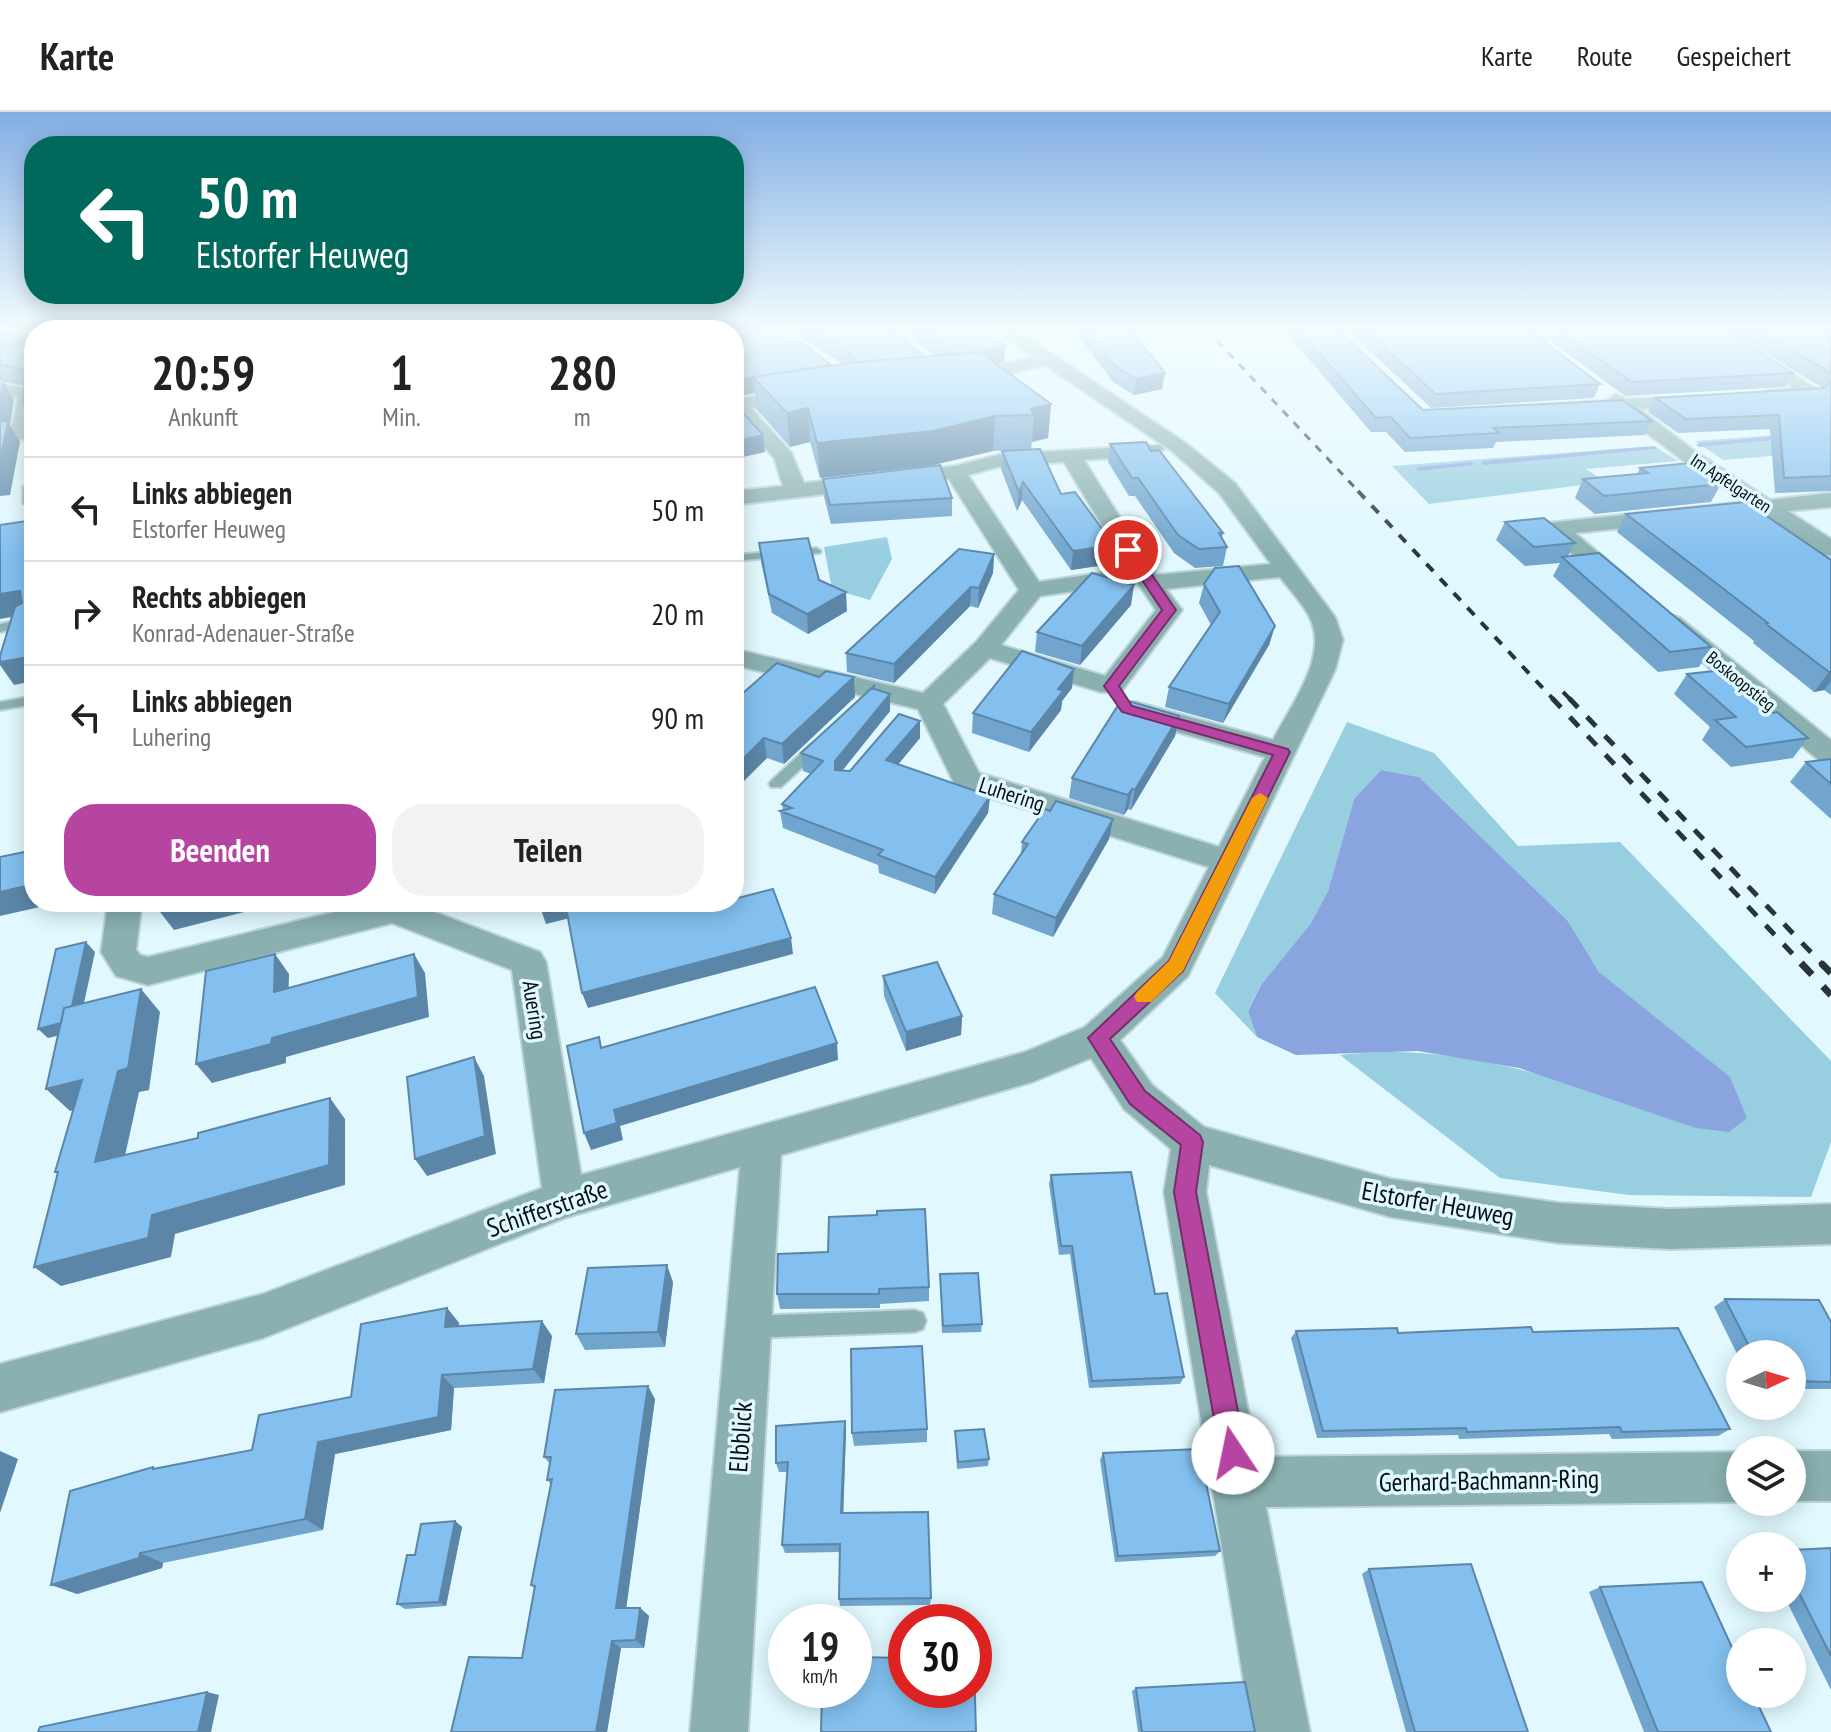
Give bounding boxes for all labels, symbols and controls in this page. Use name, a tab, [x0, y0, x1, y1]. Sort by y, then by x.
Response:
text: Karte	[40, 31, 114, 80]
text: Karte	[1481, 37, 1533, 74]
text: Route	[1577, 37, 1632, 74]
text: Gespeichert	[1676, 37, 1791, 74]
text: 50 m	[196, 161, 298, 233]
icon: left	[64, 168, 168, 272]
text: Elstorfer Heuweg	[196, 231, 409, 278]
text: 20:59	[151, 341, 255, 403]
text: 1	[390, 341, 413, 403]
text: 280	[548, 341, 617, 403]
text: Ankunft	[168, 400, 238, 433]
text: Min.	[382, 400, 421, 433]
text: m	[574, 400, 591, 433]
street label: Im Apfelgarten	[1686, 448, 1776, 518]
text: Links abbiegen	[132, 473, 292, 512]
icon: left	[64, 487, 108, 531]
text: 50 m	[651, 490, 704, 529]
text: Elstorfer Heuweg	[132, 512, 286, 545]
pin	[1094, 516, 1162, 584]
icon: arrive	[1106, 528, 1150, 572]
text: Rechts abbiegen	[132, 577, 306, 616]
icon: right	[64, 591, 108, 635]
text: 20 m	[651, 594, 704, 633]
text: Konrad-Adenauer-Straße	[132, 616, 355, 649]
street label: Boskoopstieg	[1702, 646, 1780, 716]
text: Links abbiegen	[132, 681, 292, 720]
icon: left	[64, 695, 108, 739]
text: 90 m	[651, 698, 704, 737]
text: Luhering	[132, 720, 211, 753]
street label: Luhering	[976, 770, 1048, 818]
button: Beenden	[64, 804, 376, 896]
button: Teilen	[392, 804, 704, 896]
street label: Auering	[517, 979, 553, 1041]
street label: Schifferstraße	[482, 1172, 612, 1244]
street label: Elstorfer Heuweg	[1359, 1173, 1517, 1233]
north arrow	[1726, 1340, 1806, 1420]
map controls	[1726, 1340, 1806, 1708]
street label: Elbblick	[721, 1401, 759, 1473]
position arrow	[1191, 1411, 1275, 1495]
button: layers	[1726, 1436, 1806, 1516]
street label: Gerhard-Bachmann-Ring	[1379, 1462, 1599, 1498]
button: +	[1726, 1532, 1806, 1612]
speed limit sign: 30	[888, 1604, 992, 1708]
text: 19	[801, 1620, 839, 1672]
button: −	[1726, 1628, 1806, 1708]
text: km/h	[802, 1663, 838, 1689]

